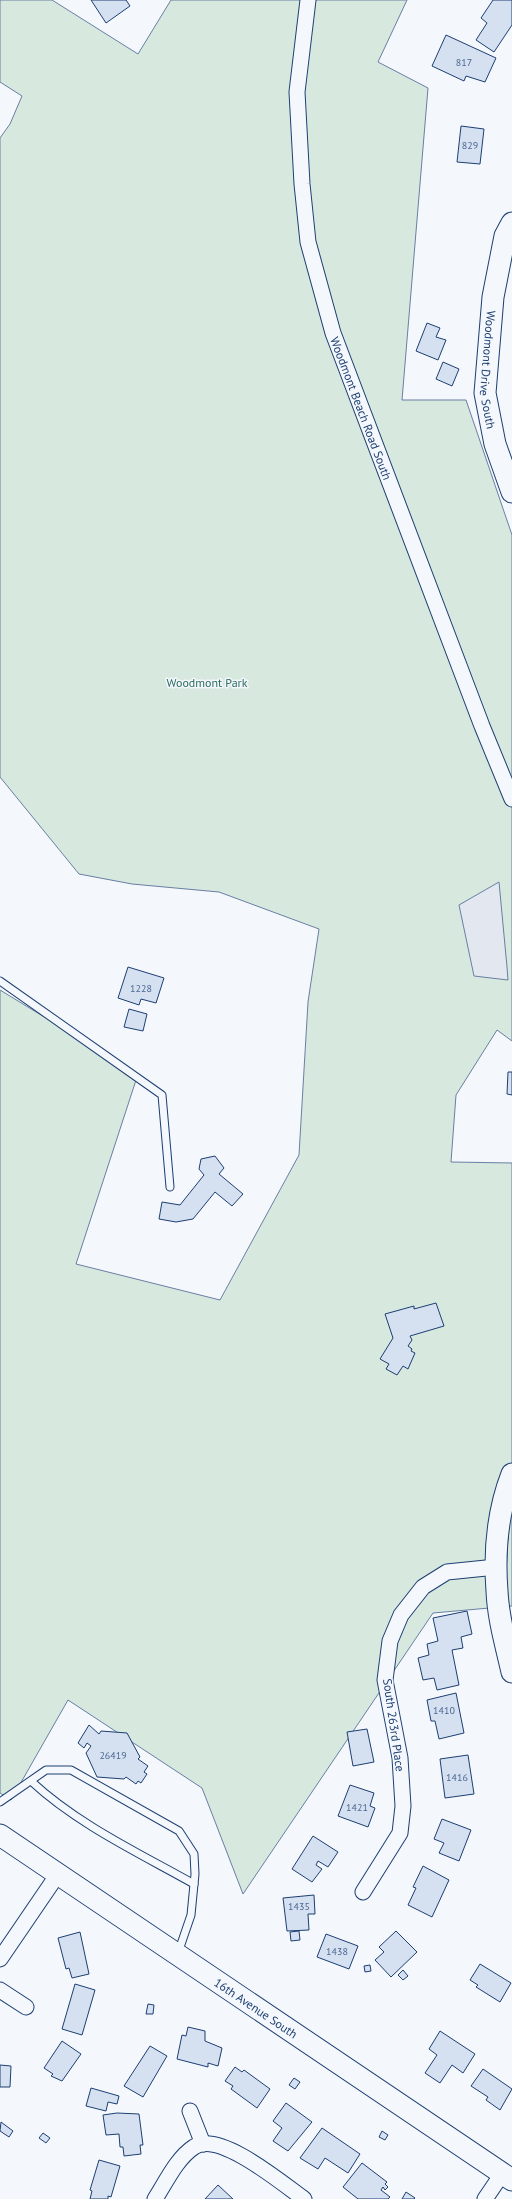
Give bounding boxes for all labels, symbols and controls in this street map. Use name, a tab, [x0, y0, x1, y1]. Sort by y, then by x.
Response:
house number: 817	[456, 56, 472, 69]
house number: 829	[462, 139, 478, 152]
street label: Woodmont Drive South	[477, 310, 499, 430]
street label: Woodmont Beach Road South	[328, 335, 395, 482]
park label: Woodmont Park	[167, 675, 248, 690]
house number: 1228	[130, 982, 152, 995]
street label: South 263rd Place	[380, 1677, 408, 1773]
house number: 1410	[433, 1704, 455, 1717]
house number: 26419	[99, 1749, 127, 1762]
house number: 1416	[446, 1771, 468, 1784]
house number: 1421	[346, 1801, 368, 1814]
house number: 1435	[288, 1900, 310, 1913]
house number: 1438	[326, 1945, 348, 1958]
street label: 16th Avenue South	[212, 1974, 301, 2041]

